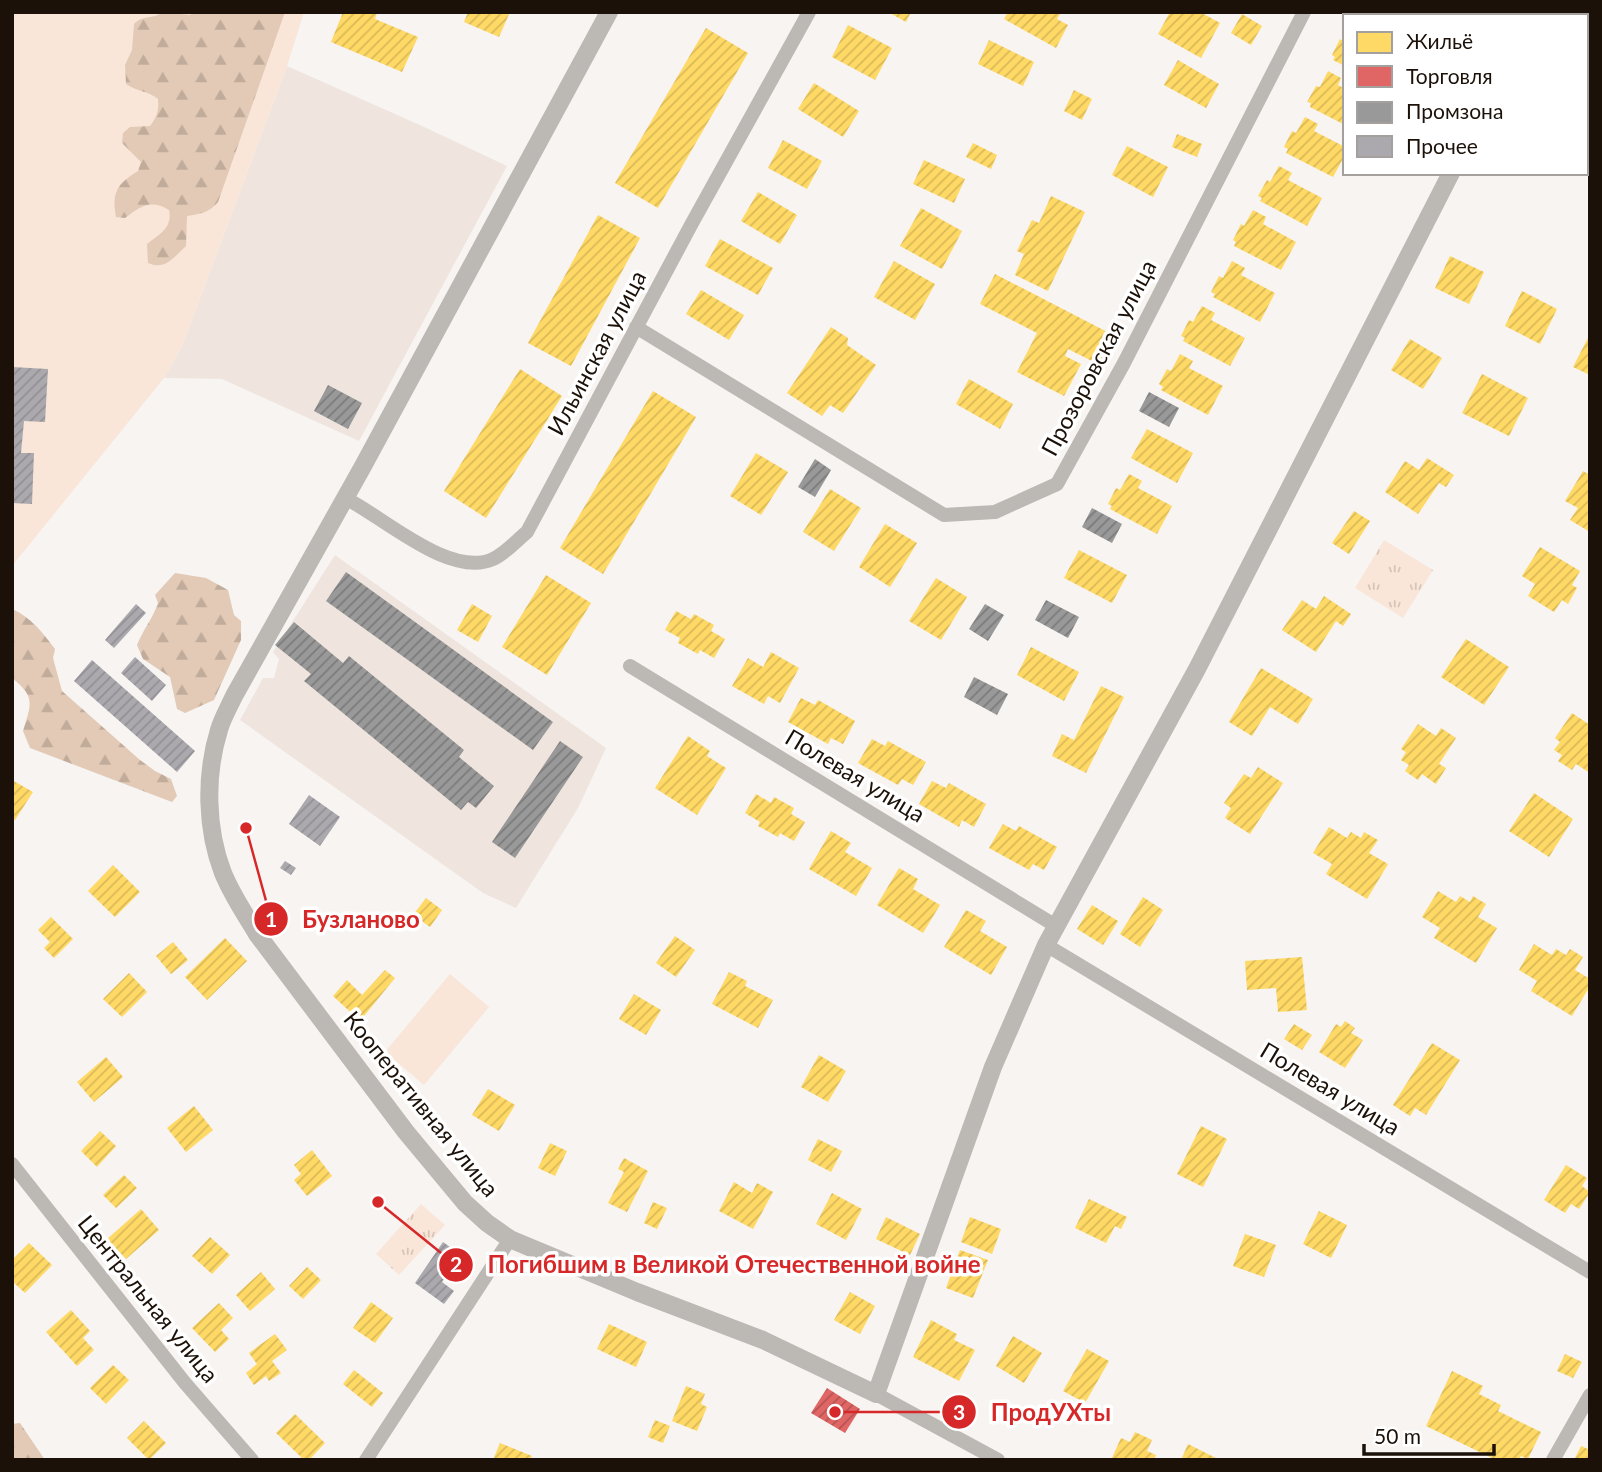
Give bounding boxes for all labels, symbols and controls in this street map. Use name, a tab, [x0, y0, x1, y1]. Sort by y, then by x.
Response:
legend	[1343, 14, 1588, 175]
text: Жильё	[1406, 28, 1473, 53]
text: Торговля	[1406, 63, 1493, 88]
text: Промзона	[1406, 98, 1503, 123]
text: Прочее	[1406, 133, 1478, 158]
street label: Прозоровская улица	[1035, 255, 1162, 460]
street label: Ильинская улица	[541, 265, 651, 440]
street label: Полевая улица	[781, 723, 930, 828]
callout: Бузланово	[253, 897, 434, 942]
text: Бузланово	[302, 904, 420, 933]
text: 1	[265, 906, 277, 931]
street label: Кооперативная улица	[338, 1005, 505, 1202]
street label: Полевая улица	[1256, 1036, 1405, 1141]
street label: Центральная улица	[73, 1209, 225, 1388]
callout: Погибшим в Великой Отечественной войне	[438, 1242, 994, 1287]
text: Погибшим в Великой Отечественной войне	[487, 1249, 981, 1278]
text: 2	[450, 1251, 462, 1276]
callout: ПродУХты	[942, 1390, 1125, 1435]
text: ПродУХты	[991, 1397, 1111, 1426]
text: 3	[953, 1399, 965, 1424]
scale bar	[1364, 1412, 1494, 1456]
text: 50 m	[1374, 1423, 1421, 1448]

